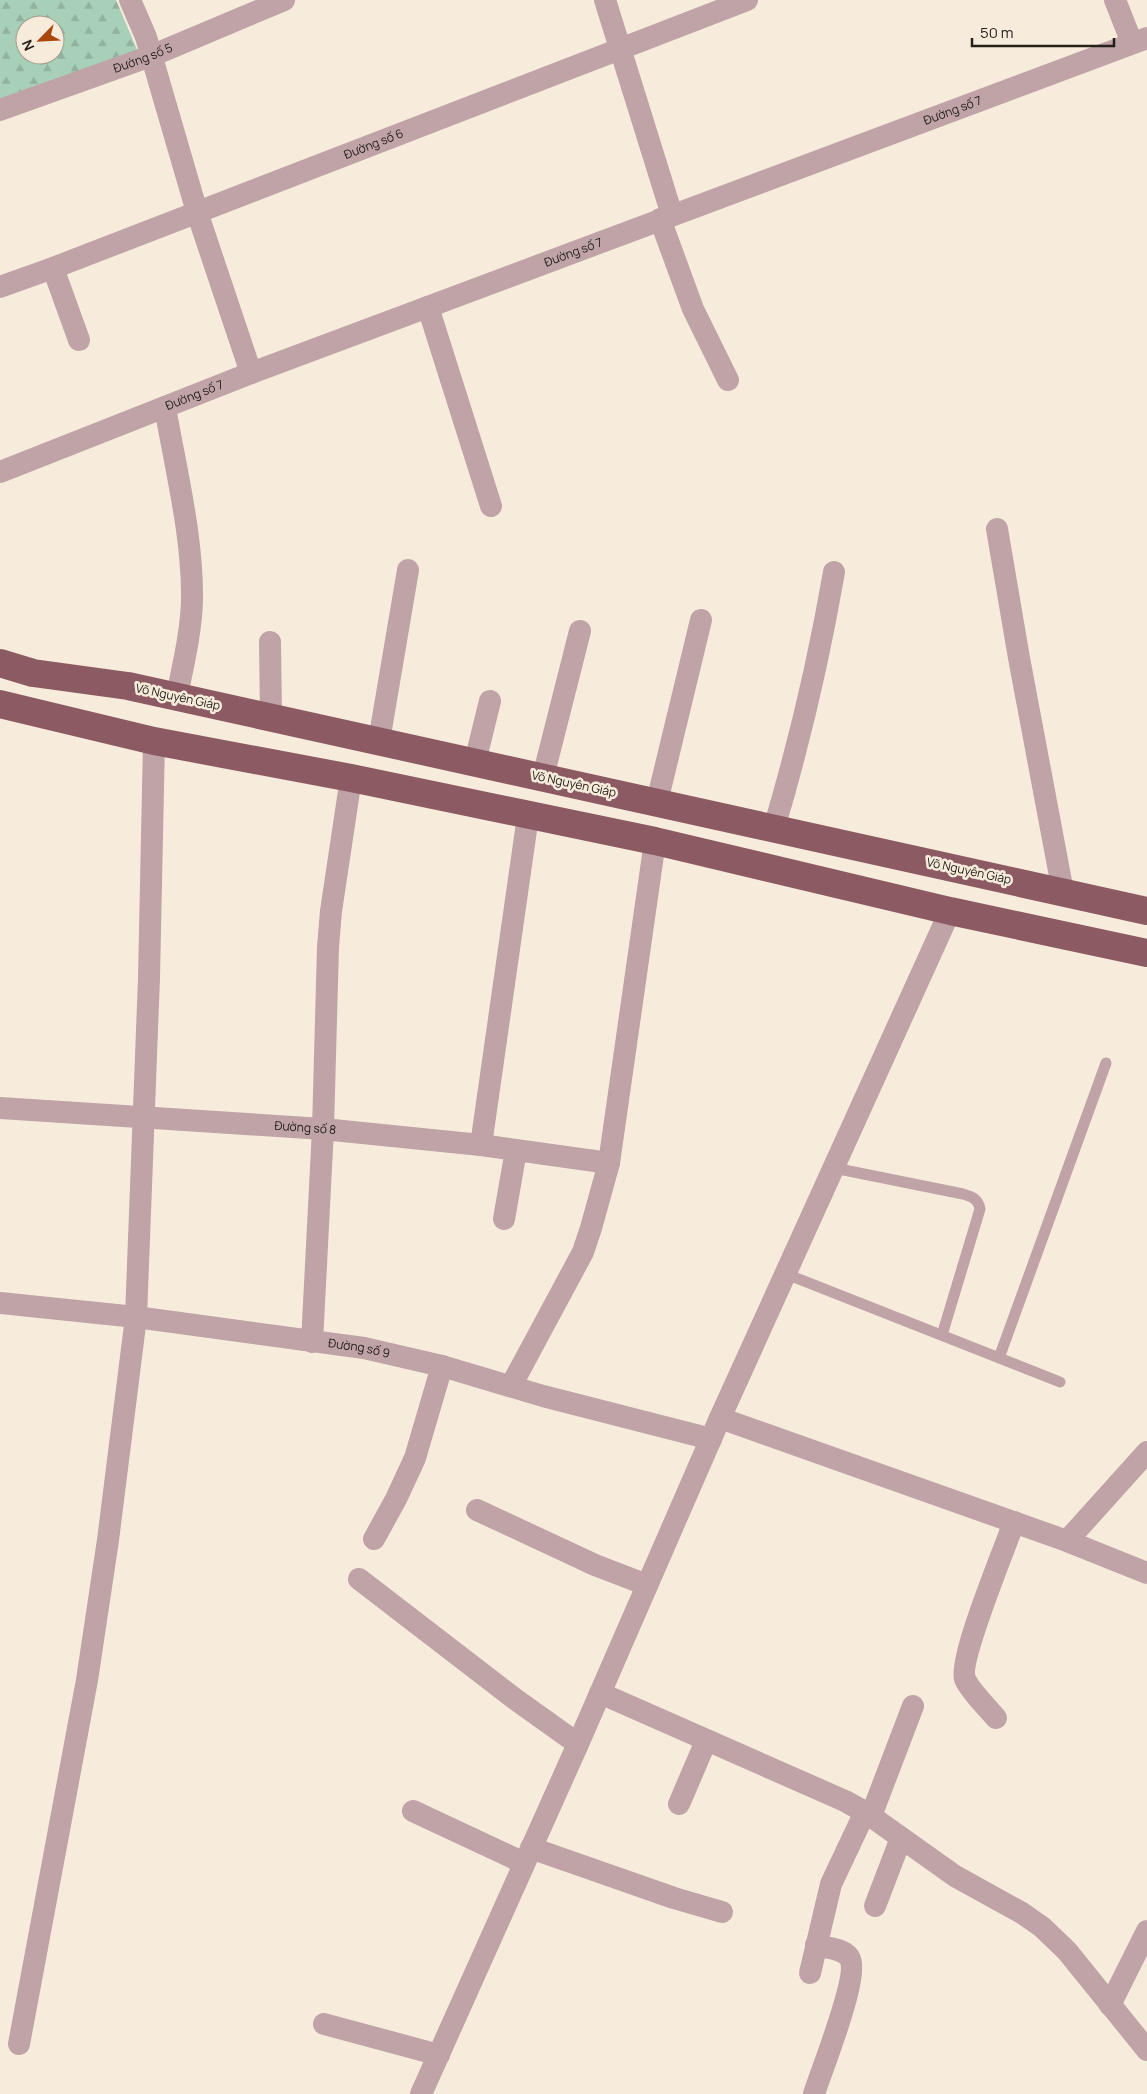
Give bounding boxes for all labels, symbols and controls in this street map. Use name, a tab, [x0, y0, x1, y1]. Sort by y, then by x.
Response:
north arrow	[15, 15, 65, 65]
scale bar	[972, 15, 1114, 47]
text: 50 m	[980, 22, 1014, 43]
text: N	[17, 37, 38, 54]
street label: Đường số 5	[111, 39, 175, 77]
street label: Đường số 7	[921, 92, 984, 129]
street label: Đường số 6	[341, 125, 406, 163]
street label: Đường số 7	[542, 233, 605, 271]
street label: Đường số 7	[163, 376, 226, 414]
street label: Võ Nguyên Giáp	[134, 679, 222, 714]
street label: Võ Nguyên Giáp	[530, 766, 618, 801]
street label: Võ Nguyên Giáp	[925, 853, 1013, 888]
street label: Đường số 8	[274, 1117, 337, 1138]
street label: Đường số 9	[327, 1334, 392, 1362]

